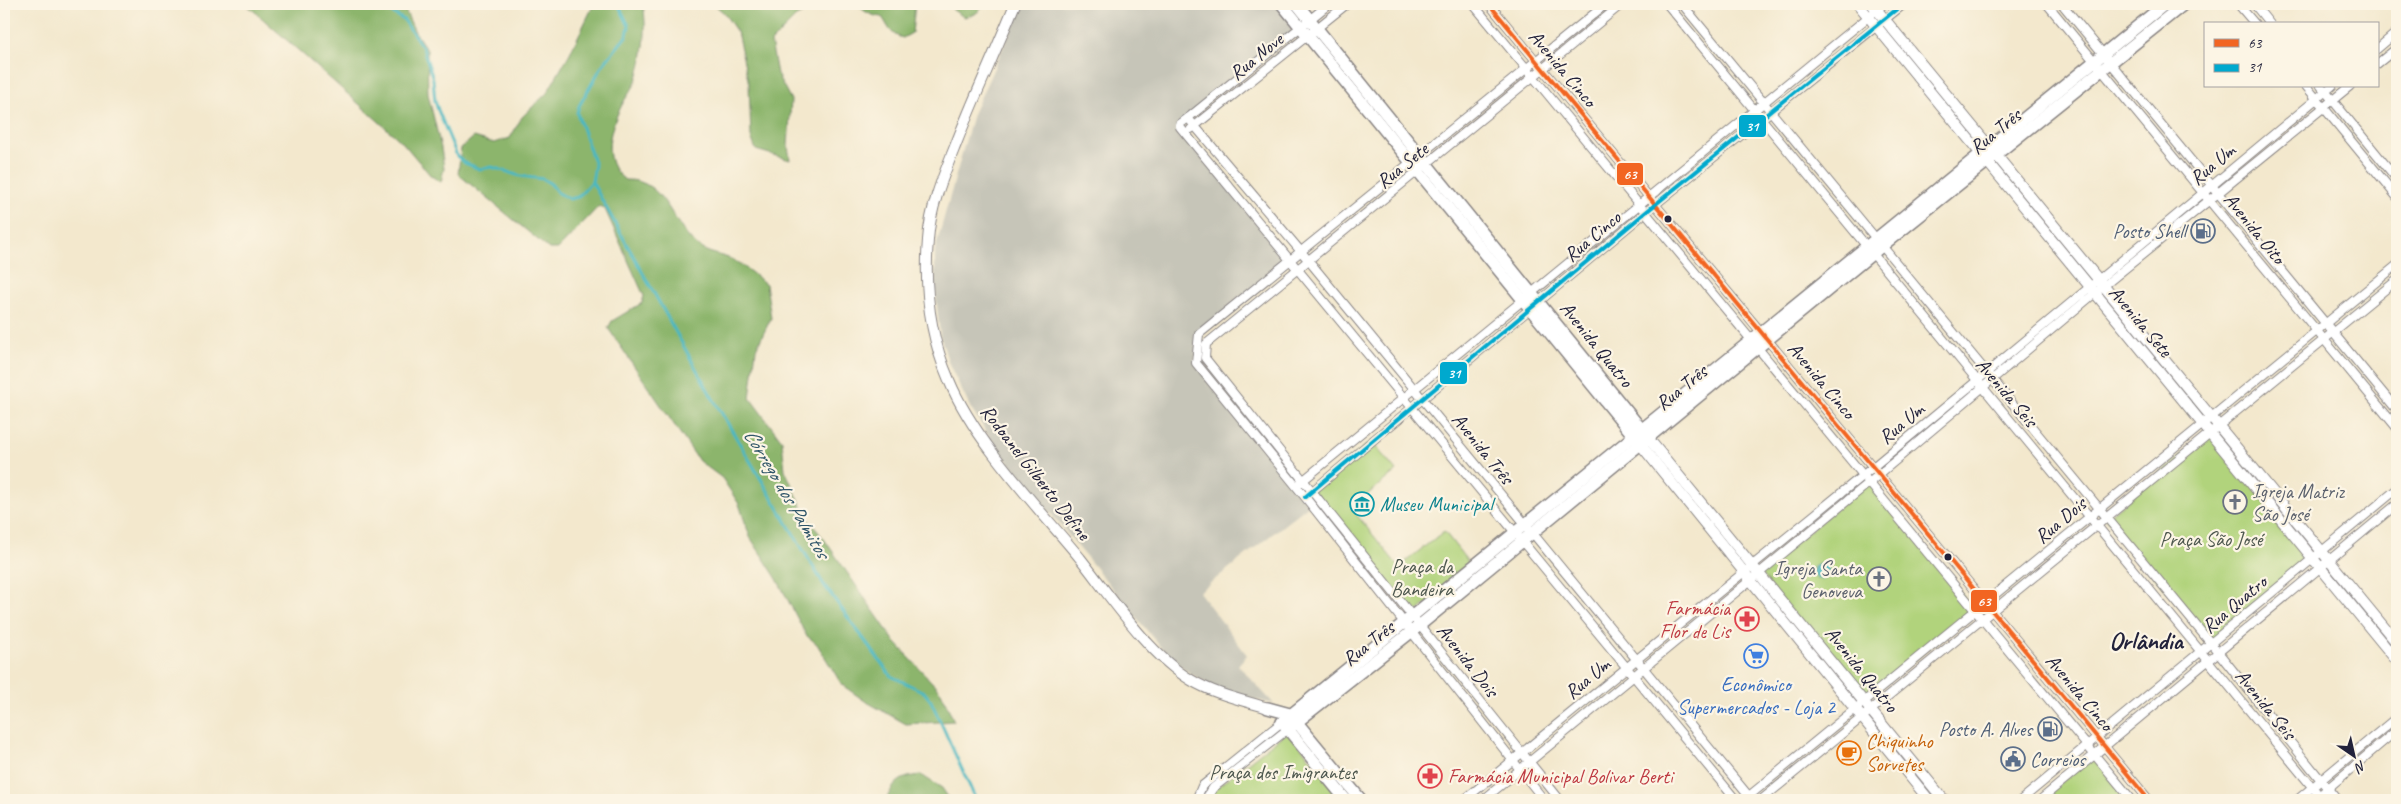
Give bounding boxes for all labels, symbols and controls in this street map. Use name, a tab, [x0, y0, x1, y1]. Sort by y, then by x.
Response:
legend	[2204, 22, 2378, 88]
street label: Avenida Cinco	[1523, 25, 1603, 113]
street label: Rua Nove	[1224, 26, 1289, 86]
text: 63	[2248, 34, 2263, 53]
text: 31	[2248, 58, 2263, 77]
street label: Rua Três	[1964, 102, 2028, 160]
line badge: 31	[1738, 114, 1767, 138]
text: 31	[1746, 118, 1760, 135]
street label: Rua Sete	[1371, 136, 1435, 194]
street label: Rua Um	[2184, 137, 2242, 191]
line badge: 63	[1616, 162, 1644, 186]
text: 63	[1624, 166, 1638, 183]
street label: Avenida Oito	[2218, 188, 2292, 270]
street label: Rua Cinco	[1559, 205, 1627, 267]
unlabelled marker	[1663, 214, 1673, 224]
fuel station icon: Posto Shell	[2190, 218, 2216, 244]
place label: Posto Shell	[2113, 219, 2190, 244]
street label: Avenida Sete	[2104, 280, 2179, 363]
street label: Avenida Quatro	[1554, 296, 1639, 393]
street label: Avenida Cinco	[1782, 337, 1862, 425]
street label: Avenida Seis	[1970, 352, 2044, 434]
street label: Rua Três	[1650, 358, 1714, 416]
line badge: 31	[1439, 361, 1468, 385]
text: 31	[1448, 365, 1462, 382]
street label: Rua Um	[1873, 396, 1931, 450]
street label: Rodoanel Gilberto Define	[975, 400, 1097, 546]
street label: Avenida Três	[1446, 408, 1520, 491]
water label: Córrego dos Palmitos	[738, 424, 838, 566]
place label: Igreja Matriz São José	[2252, 479, 2346, 527]
church icon: Igreja Matriz São José	[2222, 489, 2248, 515]
street label: Rua Dois	[2029, 490, 2093, 549]
museum icon: Museu Municipal	[1349, 491, 1375, 517]
place label: Museu Municipal	[1380, 492, 1496, 517]
park label: Praça São José	[2160, 527, 2266, 552]
unlabelled marker	[1943, 552, 1953, 562]
park label: Praça da Bandeira	[1391, 554, 1455, 602]
place label: Igreja Santa Genoveva	[1774, 556, 1863, 604]
church icon: Igreja Santa Genoveva	[1866, 566, 1892, 592]
street label: Rua Quatro	[2197, 569, 2273, 639]
line badge: 63	[1970, 589, 1998, 613]
text: 63	[1978, 593, 1992, 610]
place label: Farmácia Flor de Lis	[1660, 596, 1732, 644]
pharmacy icon: Farmácia Flor de Lis	[1734, 606, 1760, 632]
street label: Rua Três	[1337, 614, 1401, 671]
street label: Avenida Dois	[1431, 619, 1505, 704]
street label: Avenida Quatro	[1819, 621, 1904, 718]
district label: Orlândia	[2109, 625, 2185, 657]
supermarket icon: Econômico Supermercados - Loja 2	[1743, 643, 1769, 669]
street label: Avenida Cinco	[2040, 649, 2120, 737]
street label: Rua Um	[1559, 651, 1617, 705]
street label: Avenida Seis	[2230, 664, 2303, 746]
place label: Econômico Supermercados - Loja 2	[1677, 672, 1837, 720]
fuel station icon: Posto A. Alves	[2037, 716, 2063, 742]
place label: Posto A. Alves	[1939, 717, 2034, 742]
place label: Chiquinho Sorvetes	[1866, 729, 1933, 777]
north arrow	[2328, 732, 2378, 782]
cafe icon: Chiquinho Sorvetes	[1836, 740, 1862, 766]
public building icon: Correios	[2000, 746, 2026, 772]
place label: Correios	[2030, 747, 2087, 772]
text: N	[2351, 757, 2369, 777]
park label: Praça dos Imigrantes	[1209, 760, 1359, 785]
pharmacy icon: Farmácia Municipal Bolivar Berti	[1417, 763, 1443, 789]
place label: Farmácia Municipal Bolivar Berti	[1448, 764, 1675, 789]

